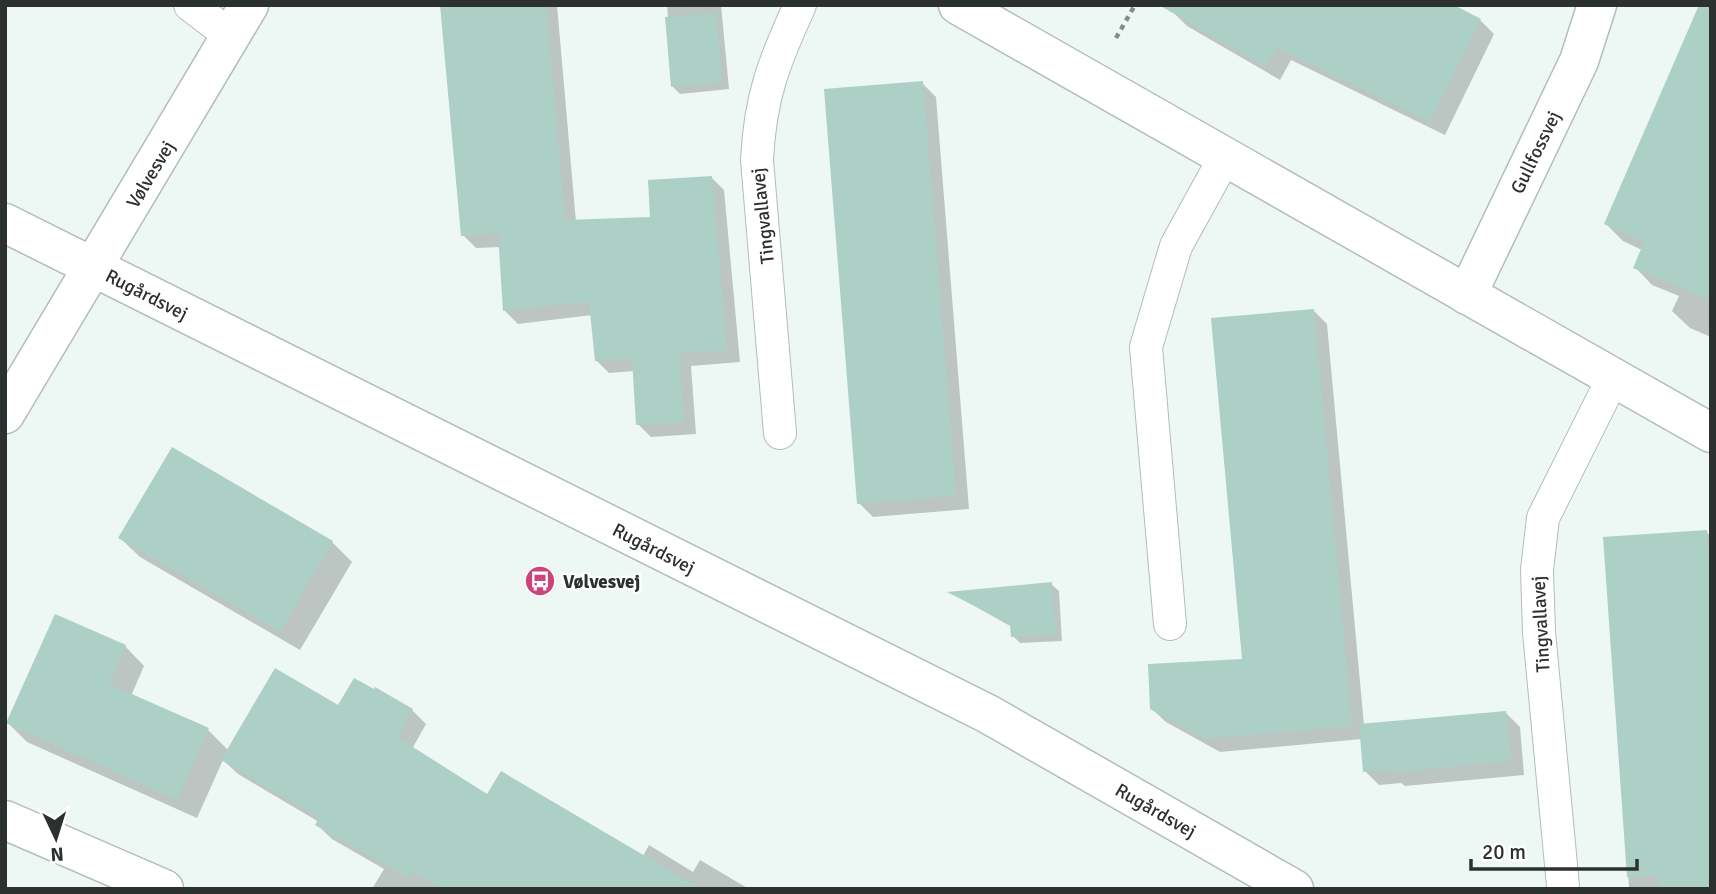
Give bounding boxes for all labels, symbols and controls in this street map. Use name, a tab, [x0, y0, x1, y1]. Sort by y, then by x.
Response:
street label: Gullfossvej	[1506, 107, 1566, 198]
street label: Vølvesvej	[121, 136, 180, 213]
street label: Tingvallavej	[746, 167, 780, 265]
street label: Rugårdsvej	[101, 264, 192, 326]
street label: Rugårdsvej	[608, 518, 699, 580]
bus stop icon: Vølvesvej	[523, 564, 557, 598]
place label: Vølvesvej	[563, 570, 640, 594]
street label: Tingvallavej	[1526, 575, 1556, 673]
street label: Rugårdsvej	[1111, 778, 1200, 844]
north arrow	[21, 803, 91, 873]
scale bar	[1471, 828, 1637, 872]
text: 20 m	[1482, 839, 1526, 865]
text: N	[50, 842, 65, 866]

